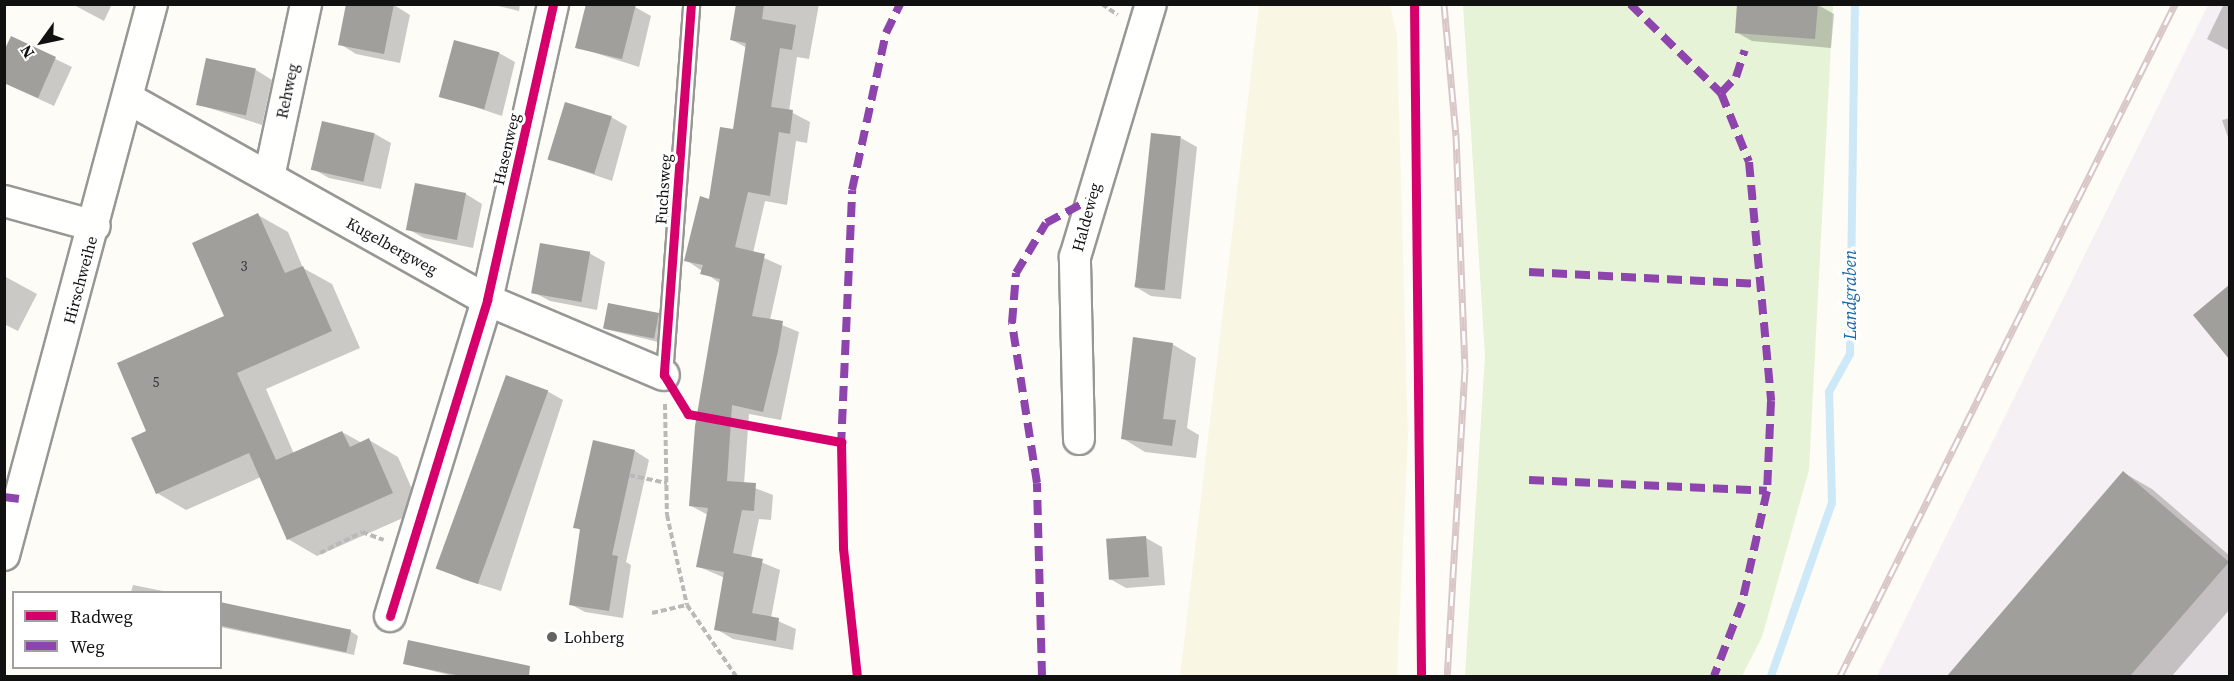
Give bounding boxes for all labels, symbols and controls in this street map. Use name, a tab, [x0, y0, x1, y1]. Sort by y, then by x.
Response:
north arrow	[12, 12, 72, 72]
text: N	[15, 41, 39, 63]
street label: Rehweg	[272, 62, 302, 120]
street label: Hasenweg	[488, 111, 524, 187]
street label: Fuchsweg	[651, 153, 675, 225]
street label: Haldeweg	[1068, 180, 1104, 254]
street label: Kugelbergweg	[343, 213, 441, 279]
street label: Hirschweihe	[59, 234, 101, 326]
water label: Landgraben	[1839, 250, 1861, 340]
house number: 3	[241, 258, 247, 274]
house number: 5	[153, 374, 159, 390]
legend	[12, 591, 222, 669]
text: Radweg	[70, 604, 133, 629]
place label: Lohberg	[564, 627, 624, 647]
marker: Lohberg	[545, 630, 559, 644]
text: Weg	[70, 634, 105, 659]

